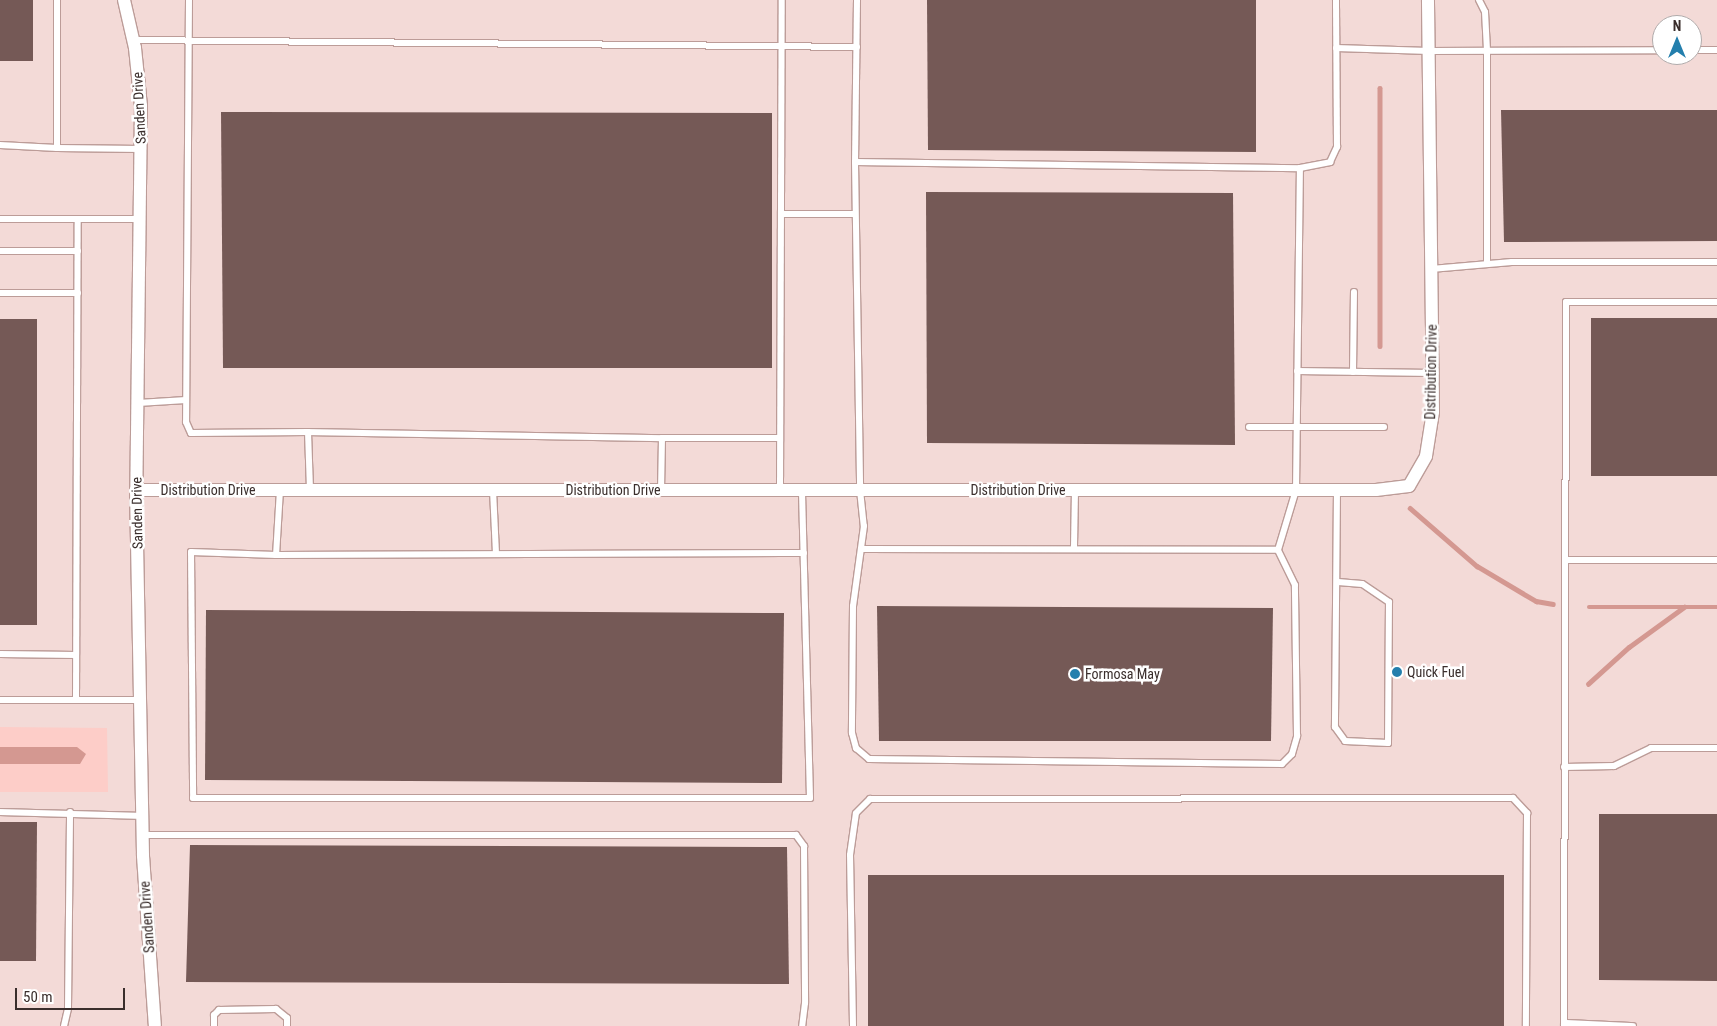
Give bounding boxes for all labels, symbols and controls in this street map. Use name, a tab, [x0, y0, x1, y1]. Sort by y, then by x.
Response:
north arrow	[1652, 15, 1702, 65]
text: N	[1673, 18, 1681, 34]
street label: Sanden Drive	[129, 72, 149, 144]
street label: Distribution Drive	[1422, 324, 1440, 420]
street label: Sanden Drive	[128, 477, 146, 549]
street label: Distribution Drive	[160, 482, 256, 498]
street label: Distribution Drive	[565, 482, 661, 498]
street label: Distribution Drive	[970, 482, 1066, 498]
place label: Quick Fuel	[1407, 664, 1465, 680]
place label: Formosa May	[1085, 666, 1160, 682]
marker: Quick Fuel	[1391, 666, 1403, 678]
marker: Formosa May	[1069, 668, 1081, 680]
street label: Sanden Drive	[136, 880, 158, 954]
scale bar	[18, 978, 128, 1010]
text: 50 m	[23, 988, 53, 1006]

